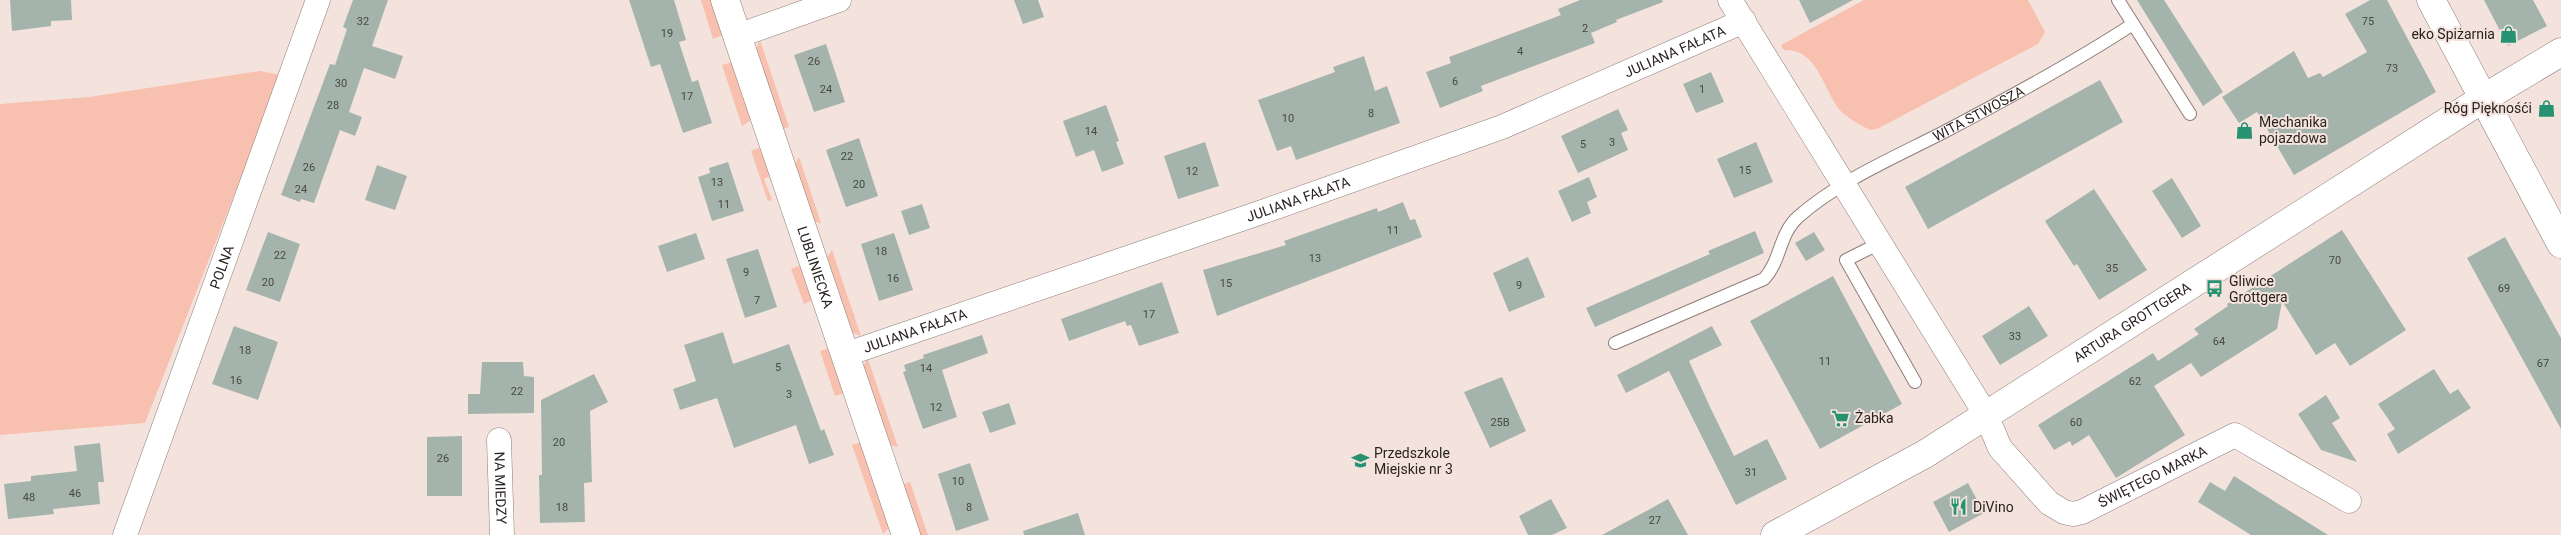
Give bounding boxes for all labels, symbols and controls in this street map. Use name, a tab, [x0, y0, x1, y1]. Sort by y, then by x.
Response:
house number: 32	[357, 15, 369, 28]
house number: 75	[2362, 15, 2374, 28]
house number: 2	[1582, 22, 1588, 35]
street label: JULIANA FAŁATA	[1622, 22, 1728, 80]
shop icon: eko Spiżarnia	[2499, 24, 2519, 44]
place label: eko Spiżarnia	[2411, 26, 2495, 42]
house number: 19	[661, 27, 673, 40]
house number: 4	[1517, 45, 1523, 58]
house number: 26	[808, 55, 820, 68]
house number: 73	[2386, 62, 2398, 75]
house number: 6	[1452, 75, 1458, 88]
house number: 30	[335, 77, 347, 90]
house number: 24	[820, 83, 832, 96]
house number: 1	[1699, 83, 1705, 96]
street label: WITA STWOSZA	[1930, 83, 2027, 144]
house number: 17	[681, 90, 693, 103]
shop icon: Róg Pięknośći	[2536, 98, 2556, 118]
house number: 28	[327, 99, 339, 112]
place label: Róg Pięknośći	[2444, 100, 2532, 116]
house number: 8	[1368, 107, 1374, 120]
house number: 10	[1282, 112, 1294, 125]
place label: Mechanika pojazdowa	[2259, 114, 2327, 146]
shop icon: Mechanika pojazdowa	[2235, 120, 2255, 140]
house number: 14	[1085, 125, 1097, 138]
house number: 3	[1609, 136, 1615, 149]
house number: 5	[1580, 138, 1586, 151]
house number: 22	[841, 150, 853, 163]
house number: 26	[303, 161, 315, 174]
house number: 15	[1739, 164, 1751, 177]
house number: 12	[1186, 165, 1198, 178]
street label: JULIANA FAŁATA	[1244, 174, 1352, 225]
house number: 13	[711, 176, 723, 189]
house number: 20	[853, 178, 865, 191]
house number: 24	[295, 183, 307, 196]
house number: 11	[718, 198, 730, 211]
street label: LUBLINIECKA	[794, 224, 837, 310]
house number: 11	[1387, 224, 1399, 237]
street label: POLNA	[207, 243, 237, 291]
house number: 18	[875, 245, 887, 258]
house number: 22	[274, 249, 286, 262]
house number: 13	[1309, 252, 1321, 265]
house number: 70	[2329, 254, 2341, 267]
house number: 35	[2106, 262, 2118, 275]
house number: 9	[743, 266, 749, 279]
house number: 16	[887, 272, 899, 285]
place label: Gliwice Grottgera	[2229, 273, 2288, 305]
house number: 20	[262, 276, 274, 289]
house number: 15	[1220, 277, 1232, 290]
house number: 9	[1516, 279, 1522, 292]
street label: ARTURA GROTTGERA	[2071, 279, 2194, 365]
bus stop icon: Gliwice Grottgera	[2205, 279, 2225, 299]
house number: 69	[2498, 282, 2510, 295]
house number: 7	[754, 294, 760, 307]
street label: JULIANA FAŁATA	[861, 306, 969, 356]
house number: 17	[1143, 308, 1155, 321]
house number: 33	[2009, 330, 2021, 343]
house number: 64	[2213, 335, 2225, 348]
house number: 18	[239, 344, 251, 357]
house number: 11	[1819, 355, 1831, 368]
house number: 67	[2537, 357, 2549, 370]
house number: 5	[775, 361, 781, 374]
house number: 14	[920, 362, 932, 375]
house number: 16	[230, 374, 242, 387]
house number: 62	[2129, 375, 2141, 388]
house number: 22	[511, 385, 523, 398]
house number: 3	[786, 388, 792, 401]
house number: 12	[930, 401, 942, 414]
supermarket icon: Żabka	[1831, 408, 1851, 428]
place label: Żabka	[1855, 410, 1894, 426]
house number: 25B	[1490, 416, 1510, 429]
house number: 60	[2070, 416, 2082, 429]
house number: 20	[553, 436, 565, 449]
street label: ŚWIĘTEGO MARKA	[2095, 442, 2210, 511]
place label: Przedszkole Miejskie nr 3	[1374, 445, 1453, 477]
street label: NA MIEDZY	[491, 451, 510, 525]
school or university icon: Przedszkole Miejskie nr 3	[1350, 451, 1370, 471]
house number: 26	[437, 452, 449, 465]
house number: 31	[1745, 466, 1757, 479]
house number: 10	[952, 475, 964, 488]
house number: 46	[69, 487, 81, 500]
house number: 48	[23, 491, 35, 504]
restaurant icon: DiVino	[1949, 497, 1969, 517]
place label: DiVino	[1973, 499, 2014, 515]
house number: 18	[556, 501, 568, 514]
house number: 8	[966, 501, 972, 514]
house number: 27	[1649, 514, 1661, 527]

